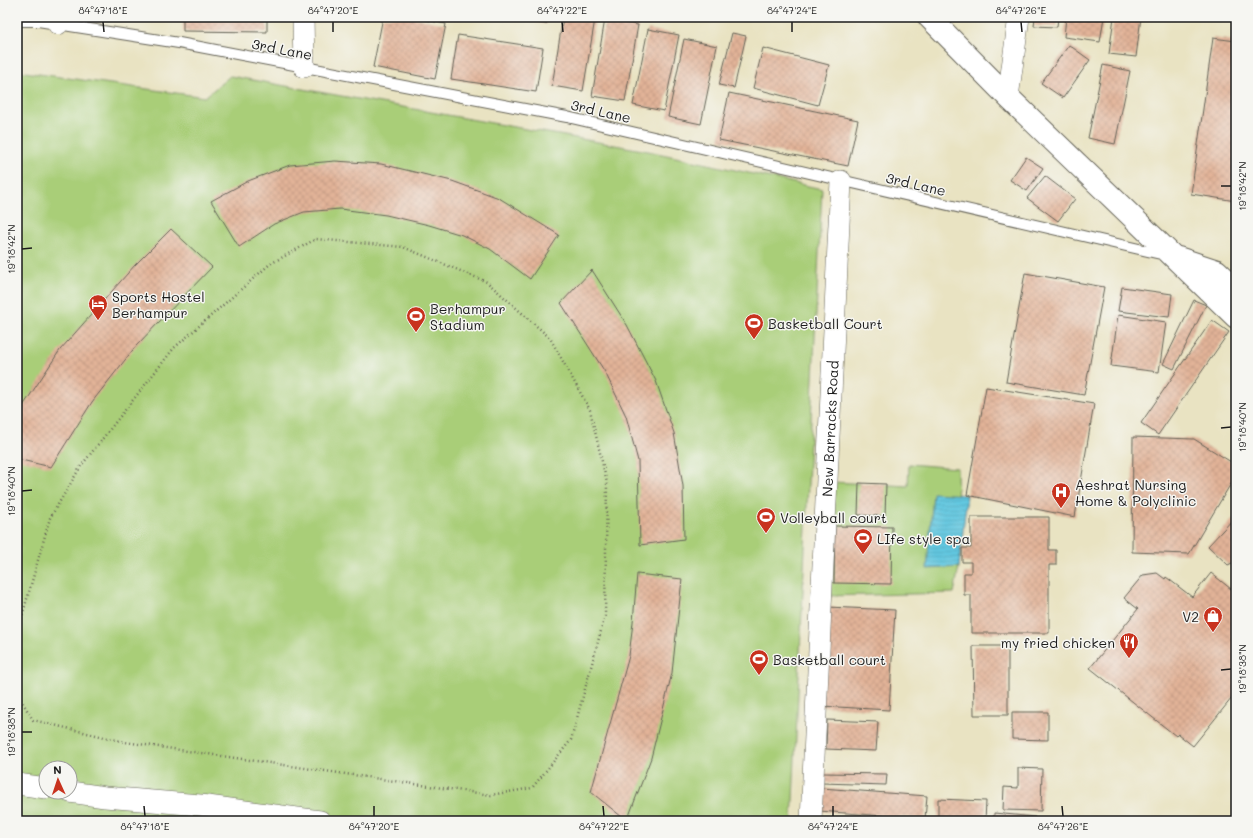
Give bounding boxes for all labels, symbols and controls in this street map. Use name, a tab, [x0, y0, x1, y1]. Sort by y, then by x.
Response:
text: 84°47'18"E	[78, 3, 128, 17]
text: 84°47'20"E	[308, 3, 358, 17]
text: 84°47'22"E	[537, 3, 587, 17]
text: 84°47'24"E	[767, 3, 817, 17]
text: 84°47'26"E	[996, 3, 1046, 17]
street label: 3rd Lane	[250, 34, 314, 64]
street label: 3rd Lane	[569, 95, 633, 127]
text: 19°18'42"N	[1235, 161, 1249, 211]
street label: 3rd Lane	[884, 168, 948, 200]
text: 19°18'42"N	[4, 224, 18, 274]
place label: Sports Hostel Berhampur	[112, 287, 205, 322]
hotel icon: Sports Hostel Berhampur	[87, 293, 109, 321]
place label: Berhampur Stadium	[430, 299, 506, 334]
sports icon: Berhampur Stadium	[405, 305, 427, 333]
sports icon: Basketball Court	[743, 312, 765, 340]
place label: Basketball Court	[768, 314, 883, 333]
street label: New Barracks Road	[817, 360, 842, 497]
text: 19°18'40"N	[1235, 402, 1249, 452]
text: 19°18'40"N	[4, 466, 18, 516]
place label: Aeshrat Nursing Home & Polyclinic	[1075, 475, 1196, 510]
hospital icon: Aeshrat Nursing Home & Polyclinic	[1050, 481, 1072, 509]
sports icon: Volleyball court	[755, 506, 777, 534]
place label: Volleyball court	[780, 508, 887, 527]
sports icon: LIfe style spa	[852, 527, 874, 555]
place label: LIfe style spa	[877, 529, 970, 548]
shop icon: V2	[1202, 605, 1224, 633]
place label: V2	[1182, 607, 1199, 626]
restaurant icon: my fried chicken	[1118, 631, 1140, 659]
place label: my fried chicken	[1001, 633, 1115, 652]
text: 19°18'38"N	[1235, 644, 1249, 694]
sports icon: Basketball court	[748, 648, 770, 676]
place label: Basketball court	[773, 650, 886, 669]
text: 19°18'38"N	[4, 707, 18, 757]
north arrow	[38, 760, 78, 800]
text: N	[53, 762, 62, 777]
text: 84°47'18"E	[120, 819, 170, 833]
text: 84°47'20"E	[349, 819, 399, 833]
text: 84°47'22"E	[579, 819, 629, 833]
text: 84°47'24"E	[808, 819, 858, 833]
text: 84°47'26"E	[1038, 819, 1088, 833]

